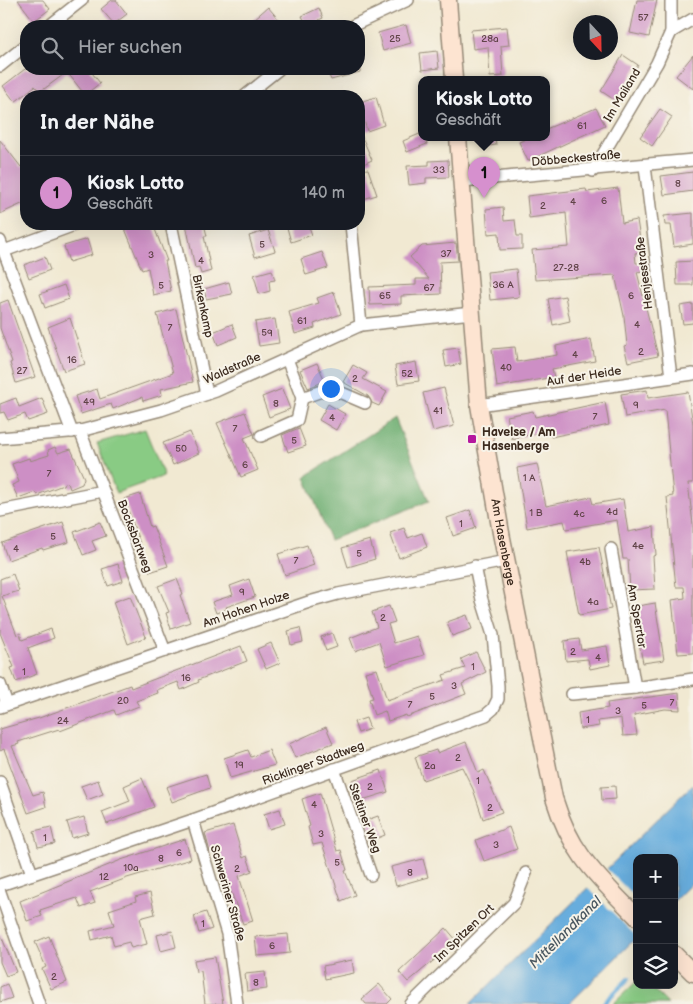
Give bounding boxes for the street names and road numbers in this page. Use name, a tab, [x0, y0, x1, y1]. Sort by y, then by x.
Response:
street label: Im Mailand	[601, 66, 644, 125]
street label: Döbbeckestraße	[531, 147, 621, 170]
street label: Henjesstraße	[633, 236, 656, 310]
street label: Birkenkamp	[188, 273, 217, 339]
street label: Waldstraße	[201, 349, 263, 388]
street label: Auf der Heide	[546, 363, 622, 390]
street label: Bocksbartweg	[114, 498, 155, 575]
street label: Am Hasenberge	[487, 498, 518, 587]
street label: Am Sperrtor	[623, 583, 650, 650]
street label: Am Hohen Holze	[201, 588, 292, 631]
street label: Ricklinger Stadtweg	[260, 738, 366, 789]
street label: Stettiner Weg	[345, 781, 384, 855]
street label: Schweriner Straße	[207, 843, 248, 943]
street label: Im Spitzen Ort	[431, 901, 498, 966]

